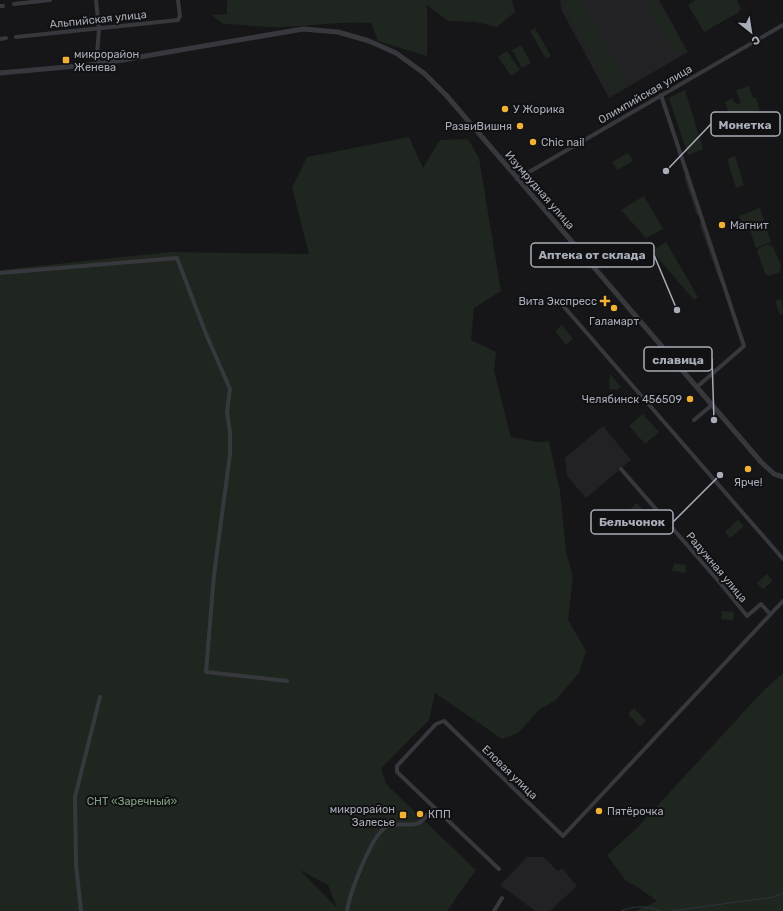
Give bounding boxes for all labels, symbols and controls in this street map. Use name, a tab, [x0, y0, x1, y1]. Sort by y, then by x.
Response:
street label: Альпийская улица	[49, 8, 147, 31]
north arrow	[731, 12, 771, 52]
text: С	[749, 33, 762, 48]
place label: микрорайон Женева	[74, 48, 139, 74]
marker: микрорайон Женева	[61, 55, 71, 65]
street label: Олимпийская улица	[596, 62, 694, 127]
place label: У Жорика	[513, 103, 565, 116]
marker: У Жорика	[500, 104, 510, 114]
callout: Монетка	[711, 112, 780, 136]
text: Монетка	[719, 118, 771, 132]
place label: РазвиВишня	[445, 120, 512, 133]
marker: РазвиВишня	[515, 121, 525, 131]
place label: Chic nail	[541, 136, 585, 149]
marker: Chic nail	[528, 137, 538, 147]
street label: Изумрудная улица	[502, 149, 577, 232]
place label: Магнит	[730, 219, 769, 232]
marker: Магнит	[717, 220, 727, 230]
callout: Аптека от склада	[531, 243, 654, 267]
text: Аптека от склада	[538, 248, 646, 262]
place label: Вита Экспресс	[518, 295, 597, 308]
marker: Вита Экспресс	[600, 296, 610, 306]
marker: Галамарт	[609, 303, 619, 313]
place label: Галамарт	[589, 315, 639, 328]
callout: славица	[644, 347, 712, 371]
text: славица	[652, 353, 704, 367]
place label: Челябинск 456509	[582, 393, 682, 406]
marker: Челябинск 456509	[685, 394, 695, 404]
marker: Ярче!	[743, 464, 753, 474]
place label: Ярче!	[734, 476, 762, 489]
callout: Бельчонок	[591, 510, 673, 534]
text: Бельчонок	[599, 515, 666, 529]
street label: Радужная улица	[683, 530, 750, 605]
street label: Еловая улица	[479, 743, 540, 802]
park label: СНТ «Заречный»	[87, 795, 178, 808]
place label: микрорайон Залесье	[330, 803, 395, 829]
place label: Пятёрочка	[607, 805, 664, 818]
marker: Пятёрочка	[594, 806, 604, 816]
place label: КПП	[428, 808, 451, 821]
marker: КПП	[415, 809, 425, 819]
marker: микрорайон Залесье	[398, 810, 408, 820]

